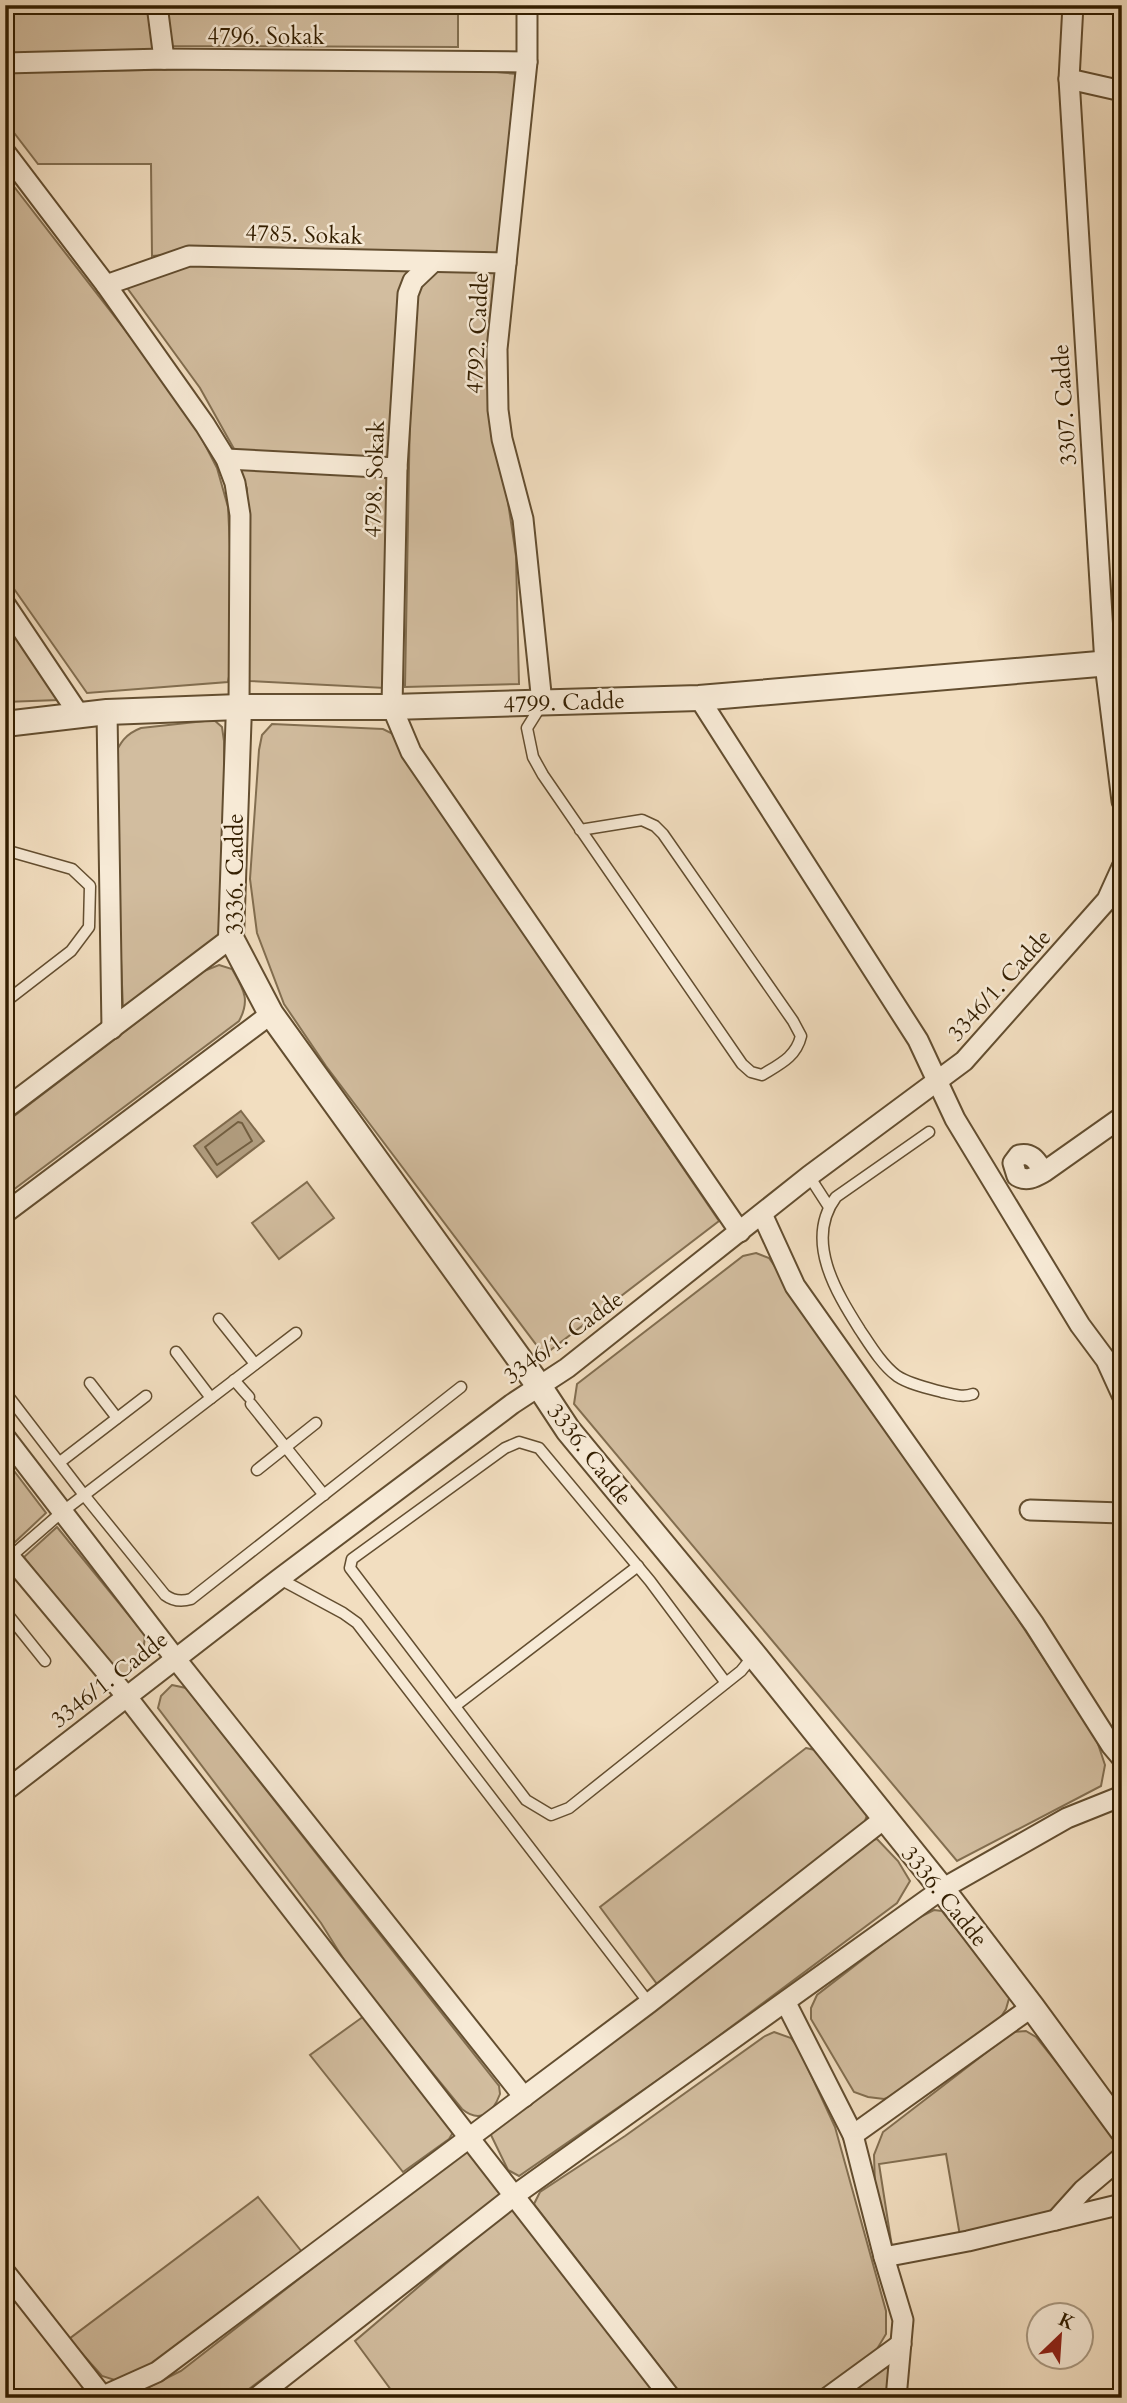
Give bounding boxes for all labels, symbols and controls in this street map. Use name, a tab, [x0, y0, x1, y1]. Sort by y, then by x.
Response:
street label: 4796. Sokak	[207, 21, 326, 52]
street label: 4785. Sokak	[245, 217, 364, 252]
street label: 4792. Cadde	[459, 272, 496, 395]
street label: 3307. Cadde	[1045, 343, 1084, 467]
street label: 4798. Sokak	[357, 419, 392, 538]
street label: 4799. Cadde	[503, 685, 625, 720]
street label: 3336. Cadde	[220, 813, 251, 935]
street label: 3346/1. Cadde	[941, 923, 1058, 1048]
street label: 3346/1. Cadde	[497, 1283, 629, 1391]
street label: 3336. Cadde	[540, 1397, 639, 1512]
street label: 3346/1. Cadde	[44, 1624, 174, 1735]
street label: 3336. Cadde	[894, 1839, 995, 1953]
north arrow	[1026, 2302, 1096, 2372]
text: K	[1054, 2306, 1080, 2337]

